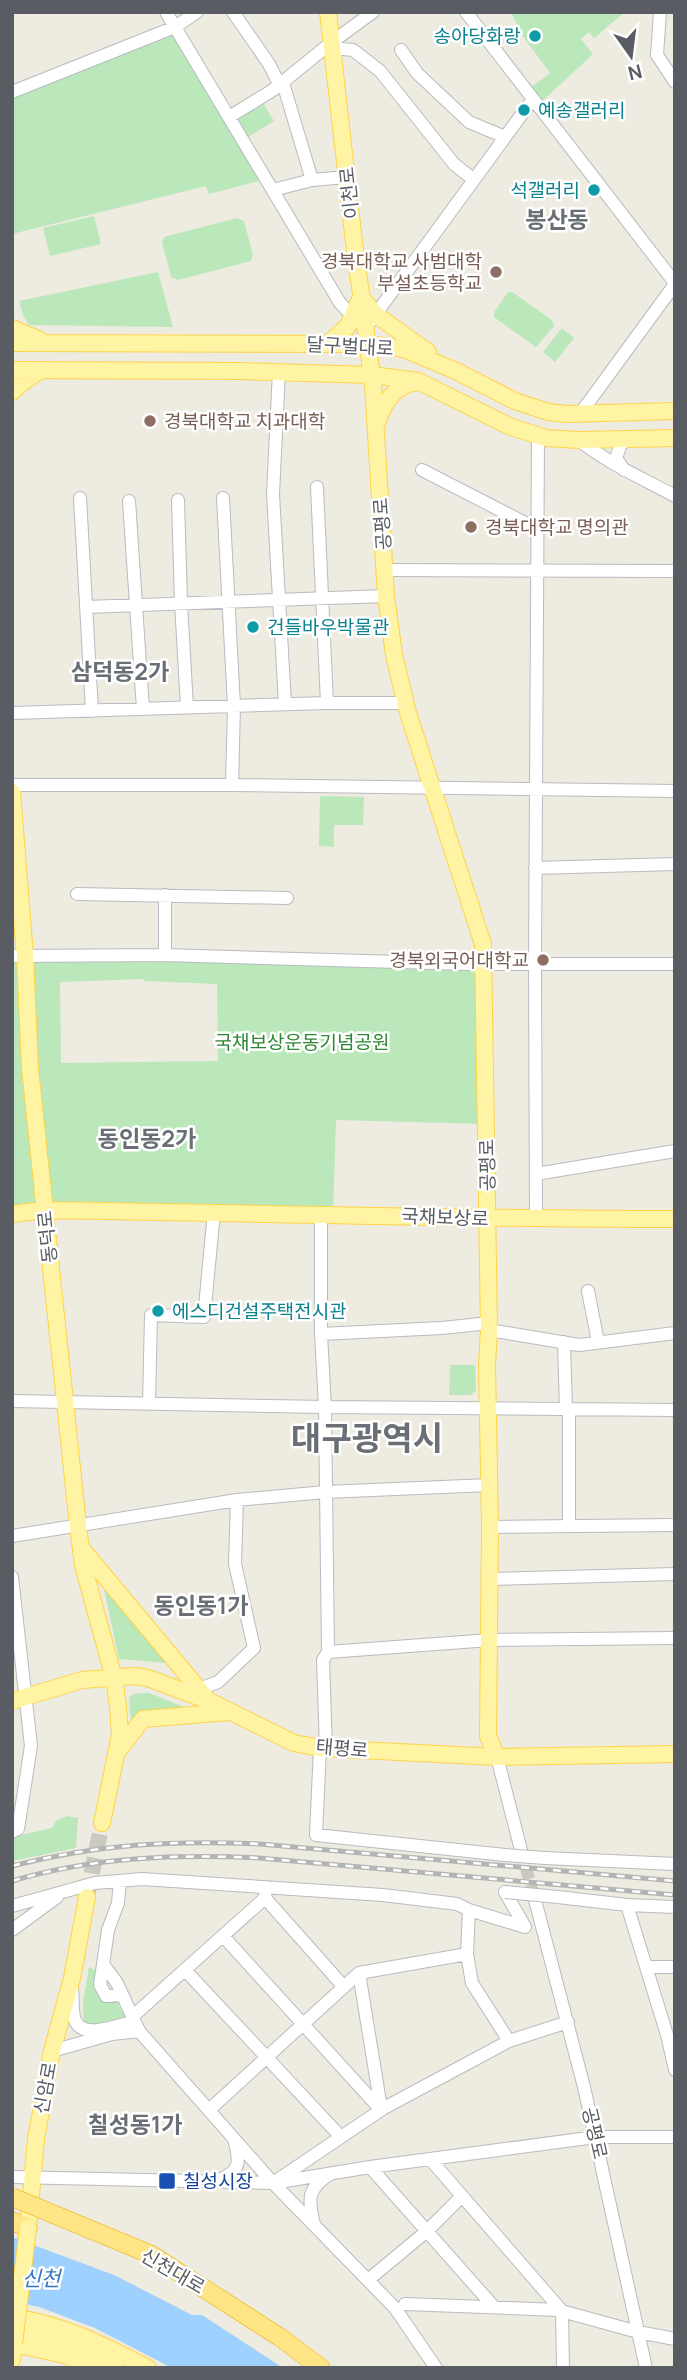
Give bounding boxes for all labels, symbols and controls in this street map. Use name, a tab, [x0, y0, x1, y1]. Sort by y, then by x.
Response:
north arrow	[596, 21, 666, 91]
place label: 송아당화랑	[434, 23, 521, 49]
marker: 송아당화랑	[527, 28, 543, 44]
text: N	[625, 58, 645, 87]
place label: 예송갤러리	[538, 97, 625, 123]
marker: 예송갤러리	[516, 102, 532, 118]
street label: 이천로	[333, 166, 365, 220]
place label: 석갤러리	[510, 177, 580, 203]
marker: 석갤러리	[586, 182, 602, 198]
district label: 봉산동	[525, 203, 589, 235]
place label: 경북대학교 사범대학 부설초등학교	[321, 248, 483, 296]
marker: 경북대학교 사범대학 부설초등학교	[488, 264, 504, 280]
street label: 달구벌대로	[306, 331, 394, 361]
place label: 경북대학교 치과대학	[164, 408, 326, 434]
marker: 경북대학교 치과대학	[142, 413, 158, 429]
street label: 공평로	[367, 497, 397, 551]
place label: 경북대학교 명의관	[485, 514, 629, 540]
marker: 경북대학교 명의관	[463, 519, 479, 535]
place label: 건들바우박물관	[267, 614, 389, 640]
marker: 건들바우박물관	[245, 619, 261, 635]
district label: 삼덕동2가	[71, 655, 169, 687]
place label: 경북외국어대학교	[389, 947, 529, 973]
marker: 경북외국어대학교	[535, 952, 551, 968]
park label: 국채보상운동기념공원	[215, 1029, 389, 1055]
district label: 동인동2가	[98, 1122, 196, 1154]
street label: 공평로	[474, 1139, 500, 1191]
street label: 국채보상로	[401, 1202, 489, 1232]
street label: 동덕로	[31, 1210, 63, 1264]
place label: 에스디건설주택전시관	[172, 1298, 347, 1324]
marker: 에스디건설주택전시관	[150, 1303, 166, 1319]
district label: 대구광역시	[291, 1415, 443, 1460]
district label: 동인동1가	[154, 1589, 248, 1621]
street label: 태평로	[315, 1733, 369, 1763]
street label: 신암로	[28, 2060, 62, 2116]
street label: 공평로	[576, 2105, 614, 2161]
district label: 칠성동1가	[88, 2108, 182, 2140]
place label: 칠성시장	[183, 2168, 253, 2194]
marker: 칠성시장	[157, 2171, 177, 2191]
street label: 신천대로	[136, 2242, 210, 2300]
water label: 신천	[22, 2264, 63, 2292]

